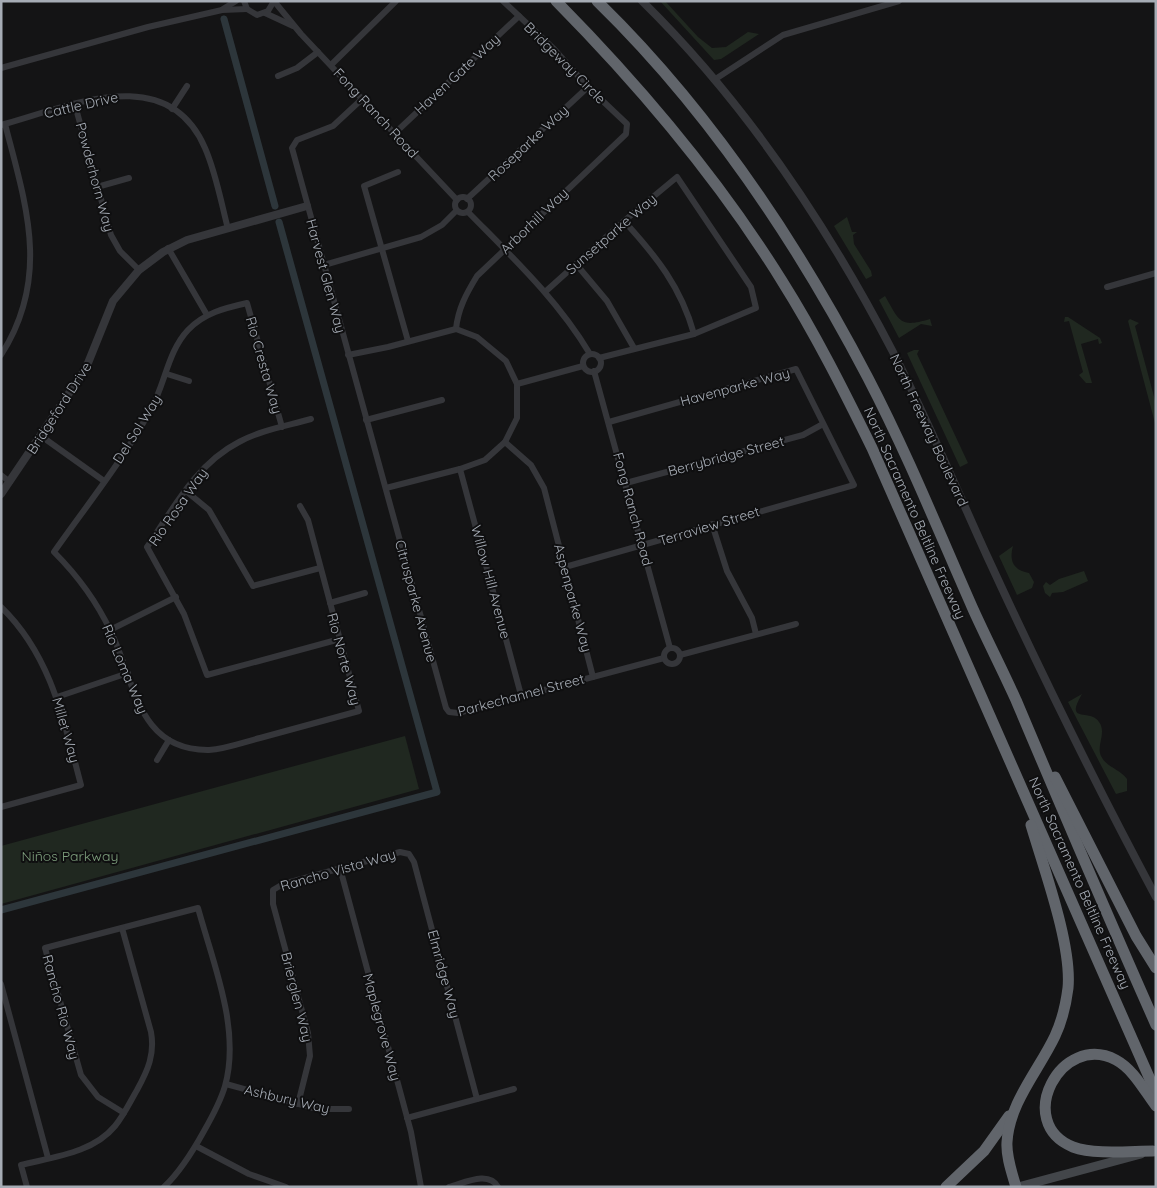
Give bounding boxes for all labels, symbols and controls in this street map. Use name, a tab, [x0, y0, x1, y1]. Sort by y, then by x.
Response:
street label: Bridgeway Circle	[520, 18, 610, 108]
street label: Haven Gate Way	[411, 30, 503, 118]
street label: Fong Ranch Road	[330, 64, 422, 162]
street label: Cattle Drive	[42, 88, 120, 122]
street label: Roseparke Way	[484, 101, 572, 185]
street label: Powderhorn Way	[72, 120, 118, 234]
street label: Arborhill Way	[496, 184, 572, 258]
street label: Sunsetparke Way	[562, 190, 660, 278]
street label: Harvest Glen Way	[302, 217, 350, 335]
street label: Rio Cresta Way	[242, 314, 286, 416]
street label: North Freeway Boulevard	[886, 351, 972, 509]
street label: Bridgeford Drive	[22, 358, 96, 458]
street label: Havenparke Way	[678, 364, 792, 410]
street label: Del Sol Way	[109, 391, 165, 467]
street label: North Sacramento Beltline Freeway	[860, 404, 970, 622]
street label: Berrybridge Street	[666, 432, 786, 480]
street label: Fong Ranch Road	[609, 450, 657, 568]
street label: Rio Rosa Way	[144, 464, 212, 550]
street label: Terraview Street	[656, 502, 762, 550]
street label: Willow Hill Avenue	[467, 523, 515, 641]
street label: Citrusparke Avenue	[391, 538, 441, 664]
street label: Aspenparke Way	[550, 542, 596, 654]
street label: Rio Norte Way	[323, 611, 365, 707]
street label: Rio Loma Way	[98, 622, 152, 716]
street label: Parkechannel Street	[456, 669, 587, 721]
street label: Millet Way	[48, 695, 84, 765]
street label: North Sacramento Beltline Freeway	[1025, 774, 1135, 992]
street label: Rancho Vista Way	[278, 845, 398, 895]
park label: Niños Parkway	[22, 847, 118, 865]
street label: Elmridge Way	[424, 928, 464, 1020]
street label: Brierglen Way	[277, 950, 317, 1044]
street label: Rancho Rio Way	[38, 953, 84, 1061]
street label: Maplegrove Way	[359, 971, 405, 1083]
street label: Ashbury Way	[243, 1080, 331, 1118]

